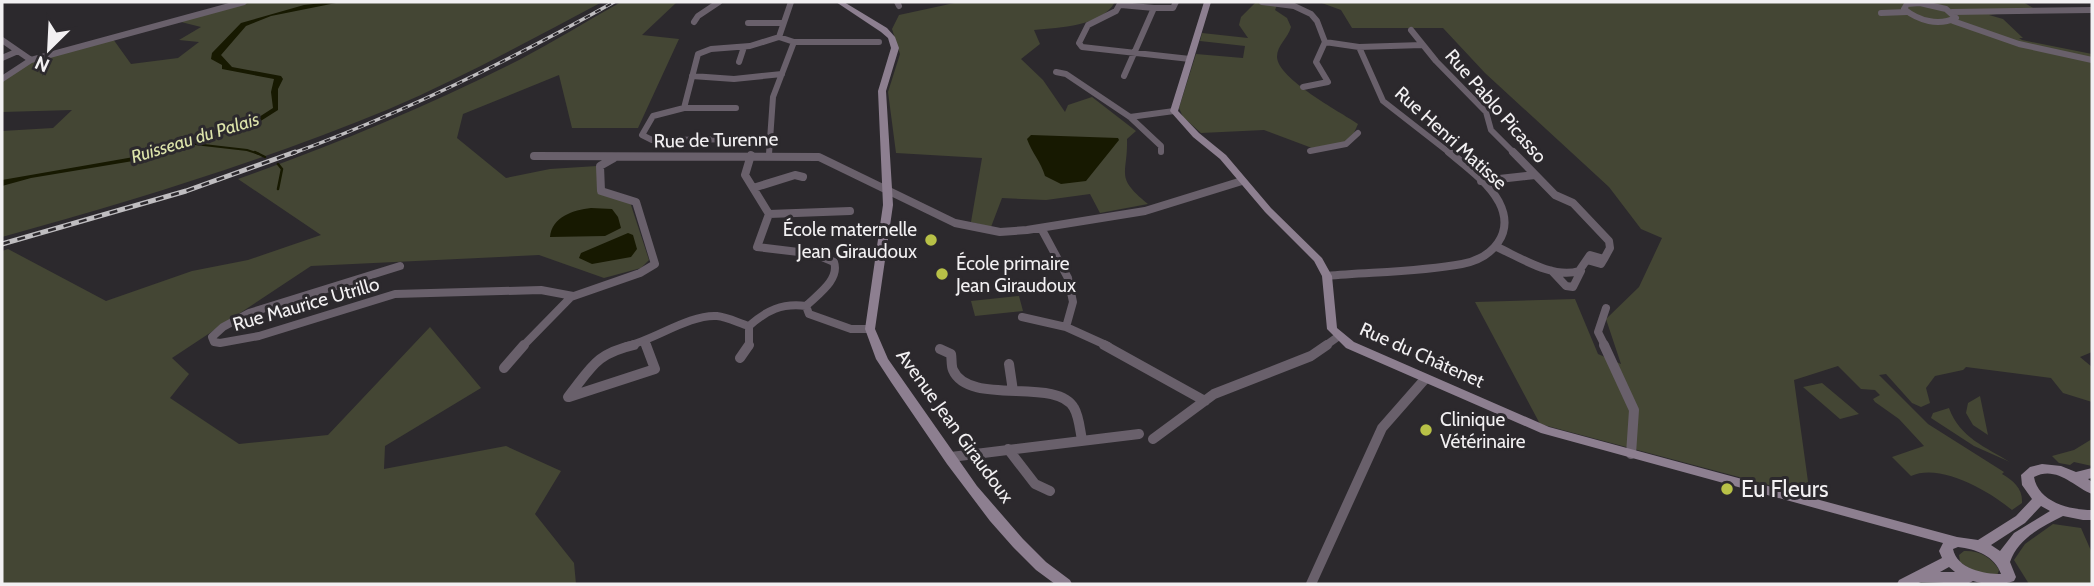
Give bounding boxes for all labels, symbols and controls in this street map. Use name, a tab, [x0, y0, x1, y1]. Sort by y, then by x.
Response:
north arrow	[14, 14, 84, 84]
street label: Rue Pablo Picasso	[1440, 44, 1552, 168]
text: N	[31, 51, 53, 77]
street label: Rue Henri Matisse	[1390, 82, 1512, 195]
water label: Ruisseau du Palais	[128, 108, 262, 168]
street label: Rue de Turenne	[653, 127, 779, 153]
place label: École maternelle Jean Giraudoux	[783, 217, 917, 263]
marker: École maternelle Jean Giraudoux	[923, 232, 939, 248]
place label: École primaire Jean Giraudoux	[955, 251, 1076, 297]
marker: École primaire Jean Giraudoux	[934, 266, 950, 282]
street label: Rue Maurice Utrillo	[230, 272, 382, 336]
street label: Rue du Châtenet	[1356, 317, 1488, 393]
street label: Avenue Jean Giraudoux	[891, 345, 1019, 507]
place label: Clinique Vétérinaire	[1440, 408, 1526, 453]
marker: Clinique Vétérinaire	[1418, 422, 1434, 438]
place label: Eu Fleurs	[1741, 475, 1829, 503]
marker: Eu Fleurs	[1719, 481, 1735, 497]

